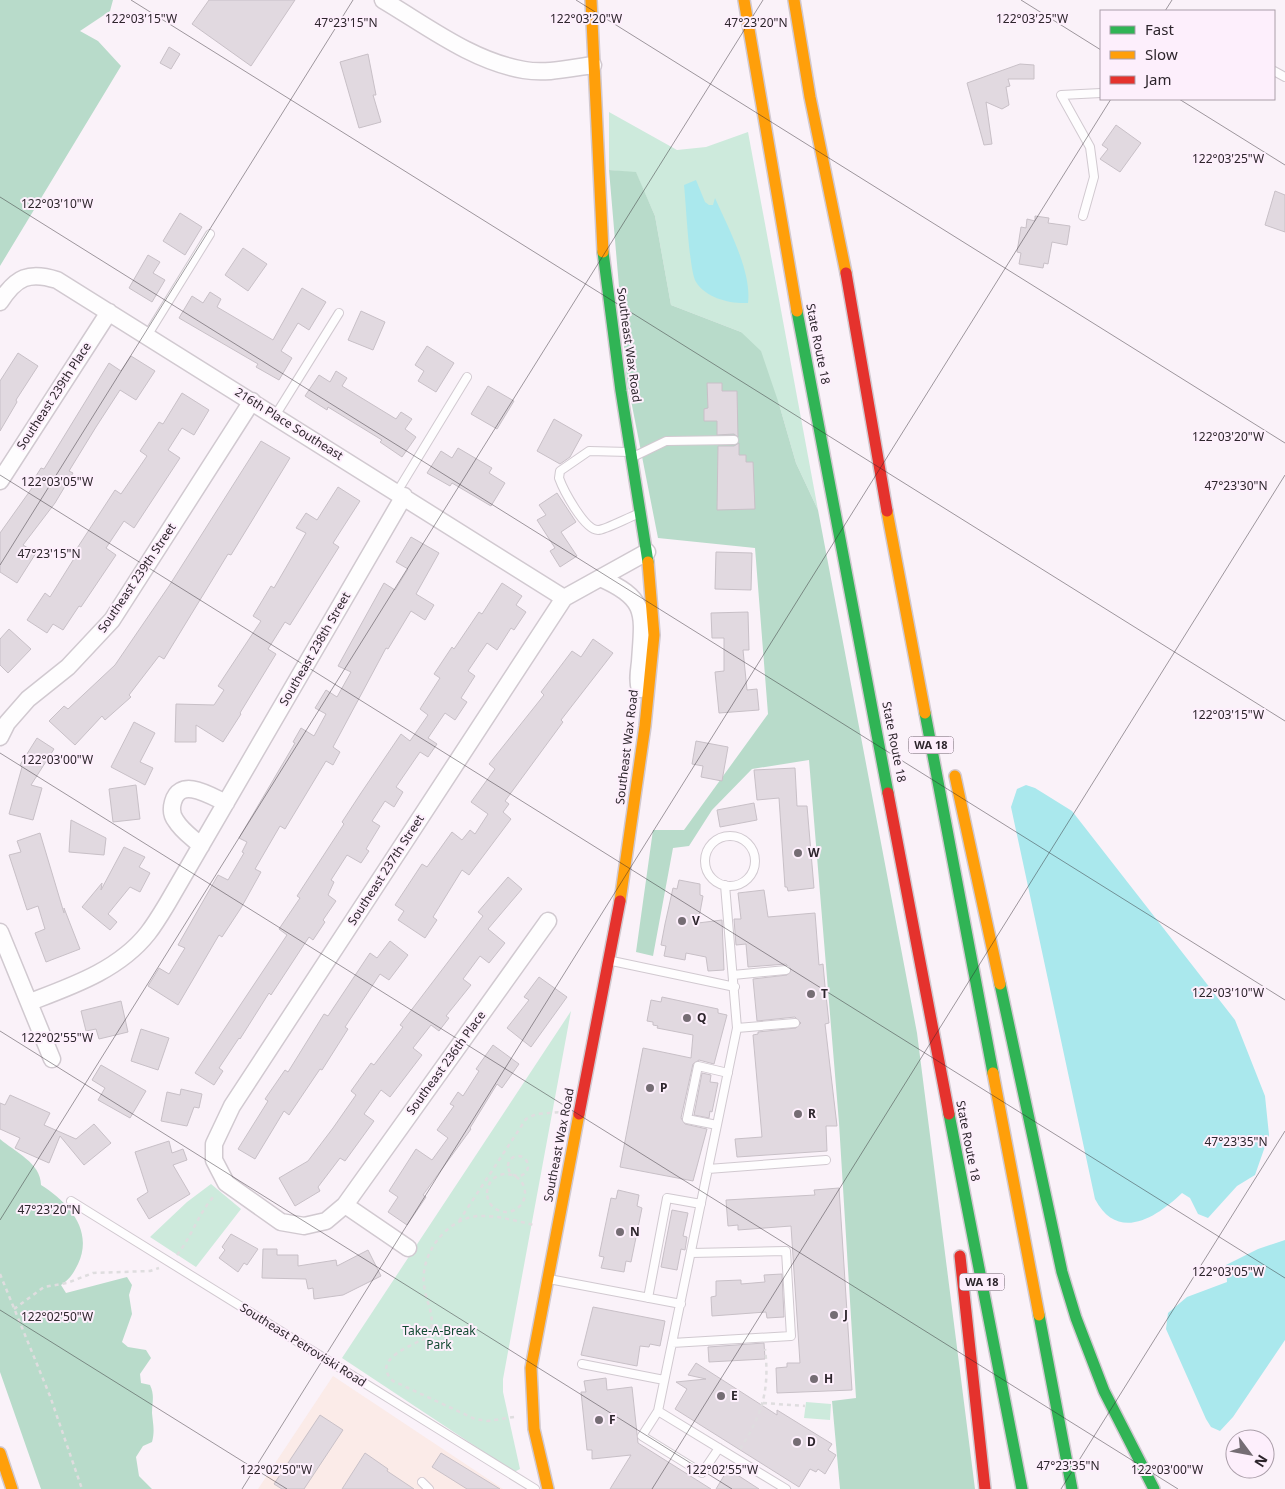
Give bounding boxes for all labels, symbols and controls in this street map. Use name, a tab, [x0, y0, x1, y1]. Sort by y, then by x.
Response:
text: 122°03'15"W	[105, 10, 177, 27]
text: 122°03'20"W	[550, 10, 622, 27]
text: 122°03'25"W	[996, 10, 1068, 27]
legend	[1100, 10, 1275, 100]
text: 47°23'15"N	[314, 14, 378, 31]
text: 47°23'20"N	[724, 14, 788, 31]
text: Fast	[1145, 19, 1174, 39]
text: Slow	[1145, 44, 1178, 64]
text: Jam	[1143, 69, 1172, 89]
text: 122°03'25"W	[1192, 150, 1264, 167]
text: 122°03'10"W	[21, 195, 93, 212]
street label: Southeast Wax Road	[613, 286, 646, 403]
street label: State Route 18	[802, 302, 835, 386]
street label: Southeast 239th Place	[12, 339, 95, 453]
street label: 216th Place Southeast	[232, 383, 347, 464]
text: 122°03'20"W	[1192, 428, 1264, 445]
text: 122°03'05"W	[21, 473, 93, 490]
text: 47°23'30"N	[1204, 477, 1268, 494]
street label: Southeast 239th Street	[94, 519, 180, 636]
text: 47°23'15"N	[17, 545, 81, 562]
street label: Southeast 238th Street	[275, 588, 354, 709]
street label: Southeast Wax Road	[611, 688, 642, 805]
street label: State Route 18	[878, 700, 911, 784]
text: 122°03'15"W	[1192, 706, 1264, 723]
road number: WA 18	[908, 736, 954, 754]
text: 122°03'00"W	[21, 751, 93, 768]
street label: Southeast 237th Street	[343, 811, 428, 928]
place label: W	[808, 844, 820, 861]
marker: W	[792, 847, 804, 859]
place label: V	[692, 912, 700, 929]
marker: V	[676, 915, 688, 927]
text: 122°03'10"W	[1192, 984, 1264, 1001]
place label: T	[821, 985, 828, 1002]
marker: T	[805, 988, 817, 1000]
street label: Southeast 236th Place	[402, 1007, 489, 1118]
place label: Q	[697, 1009, 707, 1026]
marker: Q	[681, 1012, 693, 1024]
text: 122°02'55"W	[21, 1029, 93, 1046]
place label: P	[660, 1079, 667, 1096]
marker: P	[644, 1082, 656, 1094]
street label: Southeast Wax Road	[539, 1087, 578, 1203]
street label: State Route 18	[952, 1099, 985, 1183]
place label: R	[808, 1105, 816, 1122]
marker: R	[792, 1108, 804, 1120]
text: 47°23'35"N	[1204, 1133, 1268, 1150]
text: 47°23'20"N	[17, 1201, 81, 1218]
place label: N	[630, 1223, 640, 1240]
marker: N	[614, 1226, 626, 1238]
text: 122°03'05"W	[1192, 1263, 1264, 1280]
road number: WA 18	[960, 1274, 1004, 1290]
street label: Southeast Petroviski Road	[237, 1299, 370, 1391]
place label: J	[843, 1306, 848, 1323]
text: 122°02'50"W	[21, 1308, 93, 1325]
marker: J	[828, 1309, 840, 1321]
park label: Take-A-Break Park	[402, 1322, 476, 1353]
place label: H	[824, 1370, 833, 1387]
marker: H	[808, 1373, 820, 1385]
place label: E	[731, 1387, 738, 1404]
marker: E	[715, 1390, 727, 1402]
place label: F	[609, 1411, 616, 1428]
marker: F	[593, 1414, 605, 1426]
north arrow	[1225, 1429, 1275, 1479]
place label: D	[807, 1433, 816, 1450]
marker: D	[791, 1436, 803, 1448]
text: N	[1250, 1451, 1273, 1471]
text: 47°23'35"N	[1036, 1457, 1100, 1474]
text: 122°02'50"W	[240, 1461, 312, 1478]
text: 122°02'55"W	[686, 1461, 758, 1478]
text: 122°03'00"W	[1131, 1461, 1203, 1478]

